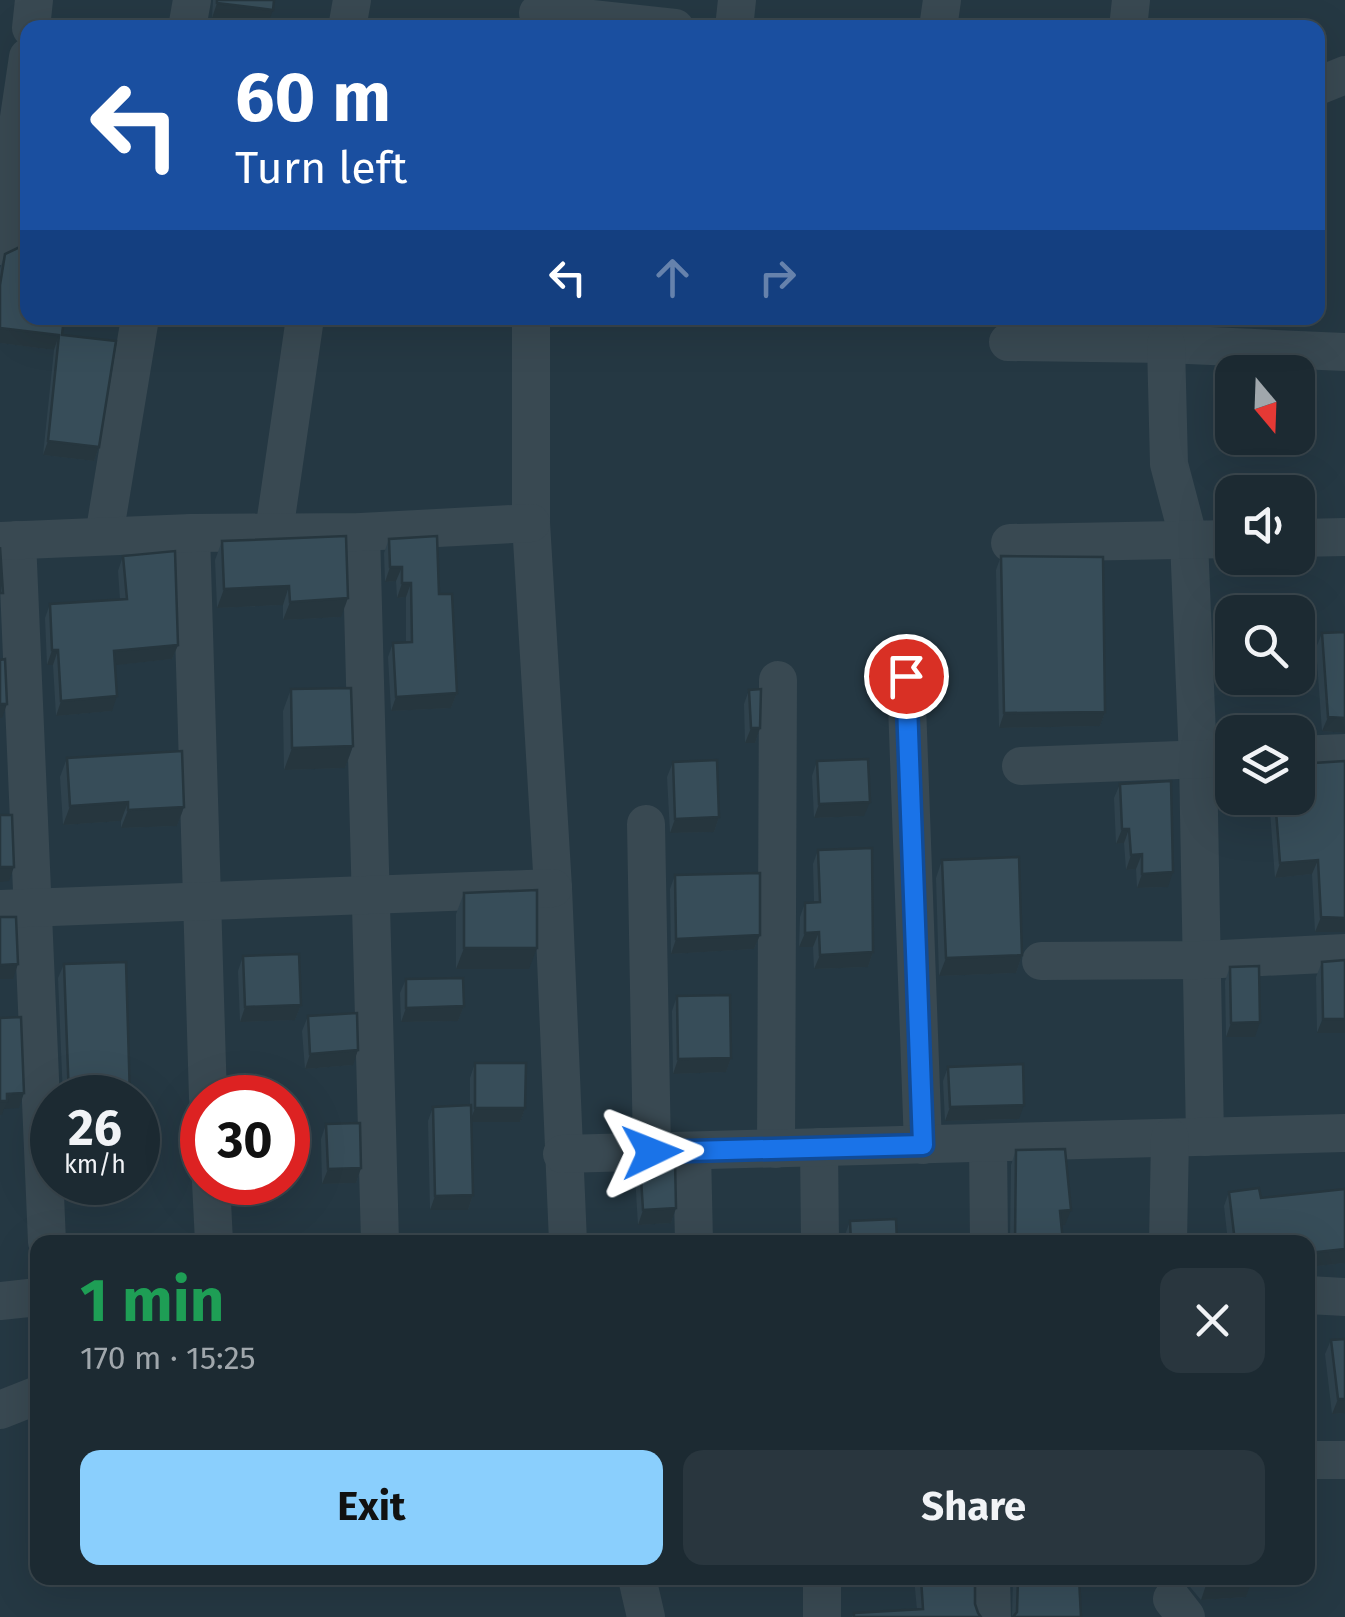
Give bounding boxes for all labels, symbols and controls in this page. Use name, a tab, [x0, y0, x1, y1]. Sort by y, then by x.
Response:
text: 60 m	[235, 56, 391, 140]
icon: left	[70, 60, 200, 190]
text: Turn left	[235, 141, 407, 195]
icon: left	[540, 250, 595, 305]
icon: ahead	[645, 250, 700, 305]
icon: right	[750, 250, 805, 305]
north arrow	[1215, 355, 1315, 455]
map controls	[1215, 355, 1315, 815]
button: sound	[1215, 475, 1315, 575]
button: search	[1215, 595, 1315, 695]
pin	[864, 634, 949, 719]
icon: arrive	[879, 649, 934, 704]
button: layers	[1215, 715, 1315, 815]
speed limit sign: 30	[180, 1075, 310, 1205]
text: 26	[68, 1098, 122, 1158]
position arrow	[600, 1100, 704, 1204]
text: km/h	[64, 1150, 126, 1180]
text: 1 min	[80, 1265, 224, 1337]
button: close	[1160, 1268, 1265, 1373]
text: 170 m · 15:25	[80, 1339, 256, 1377]
button: Exit	[80, 1450, 663, 1565]
button: Share	[683, 1450, 1265, 1565]

